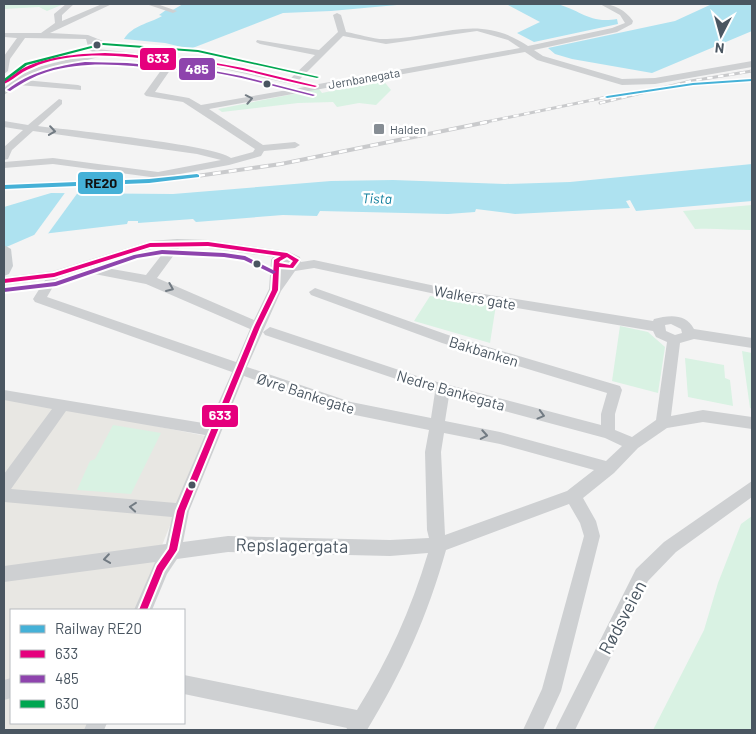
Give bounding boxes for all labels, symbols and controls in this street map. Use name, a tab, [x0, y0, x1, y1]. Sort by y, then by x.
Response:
north arrow	[696, 10, 746, 60]
text: N	[714, 39, 725, 57]
unlabelled marker	[92, 40, 102, 50]
line badge: 633	[139, 47, 177, 71]
text: 633	[147, 49, 169, 66]
line badge: 485	[178, 57, 216, 81]
text: 485	[185, 60, 209, 77]
street label: Jernbanegata	[327, 65, 401, 91]
unlabelled marker	[262, 79, 272, 89]
one-way arrow	[245, 94, 254, 104]
marker: Halden	[372, 122, 386, 136]
place label: Halden	[390, 122, 426, 136]
one-way arrow	[48, 125, 56, 135]
line badge: RE20	[77, 171, 124, 195]
text: RE20	[85, 174, 117, 191]
water label: Tista	[362, 189, 392, 207]
unlabelled marker	[252, 259, 262, 269]
street label: Walkers gate	[432, 281, 518, 313]
one-way arrow	[165, 282, 174, 293]
street label: Bakbanken	[447, 332, 521, 370]
street label: Nedre Bankegata	[395, 366, 507, 414]
street label: Øvre Bankegate	[255, 369, 357, 417]
line badge: 633	[201, 404, 239, 428]
text: 633	[209, 406, 231, 423]
one-way arrow	[537, 409, 546, 420]
one-way arrow	[479, 430, 488, 440]
unlabelled marker	[187, 480, 197, 490]
one-way arrow	[128, 501, 136, 512]
street label: Repslagergata	[236, 533, 348, 557]
one-way arrow	[103, 553, 111, 564]
street label: Rødsveien	[593, 576, 651, 658]
legend	[10, 609, 185, 724]
text: Railway RE20	[55, 619, 142, 637]
text: 633	[55, 644, 78, 662]
text: 485	[55, 669, 79, 687]
text: 630	[55, 694, 79, 712]

